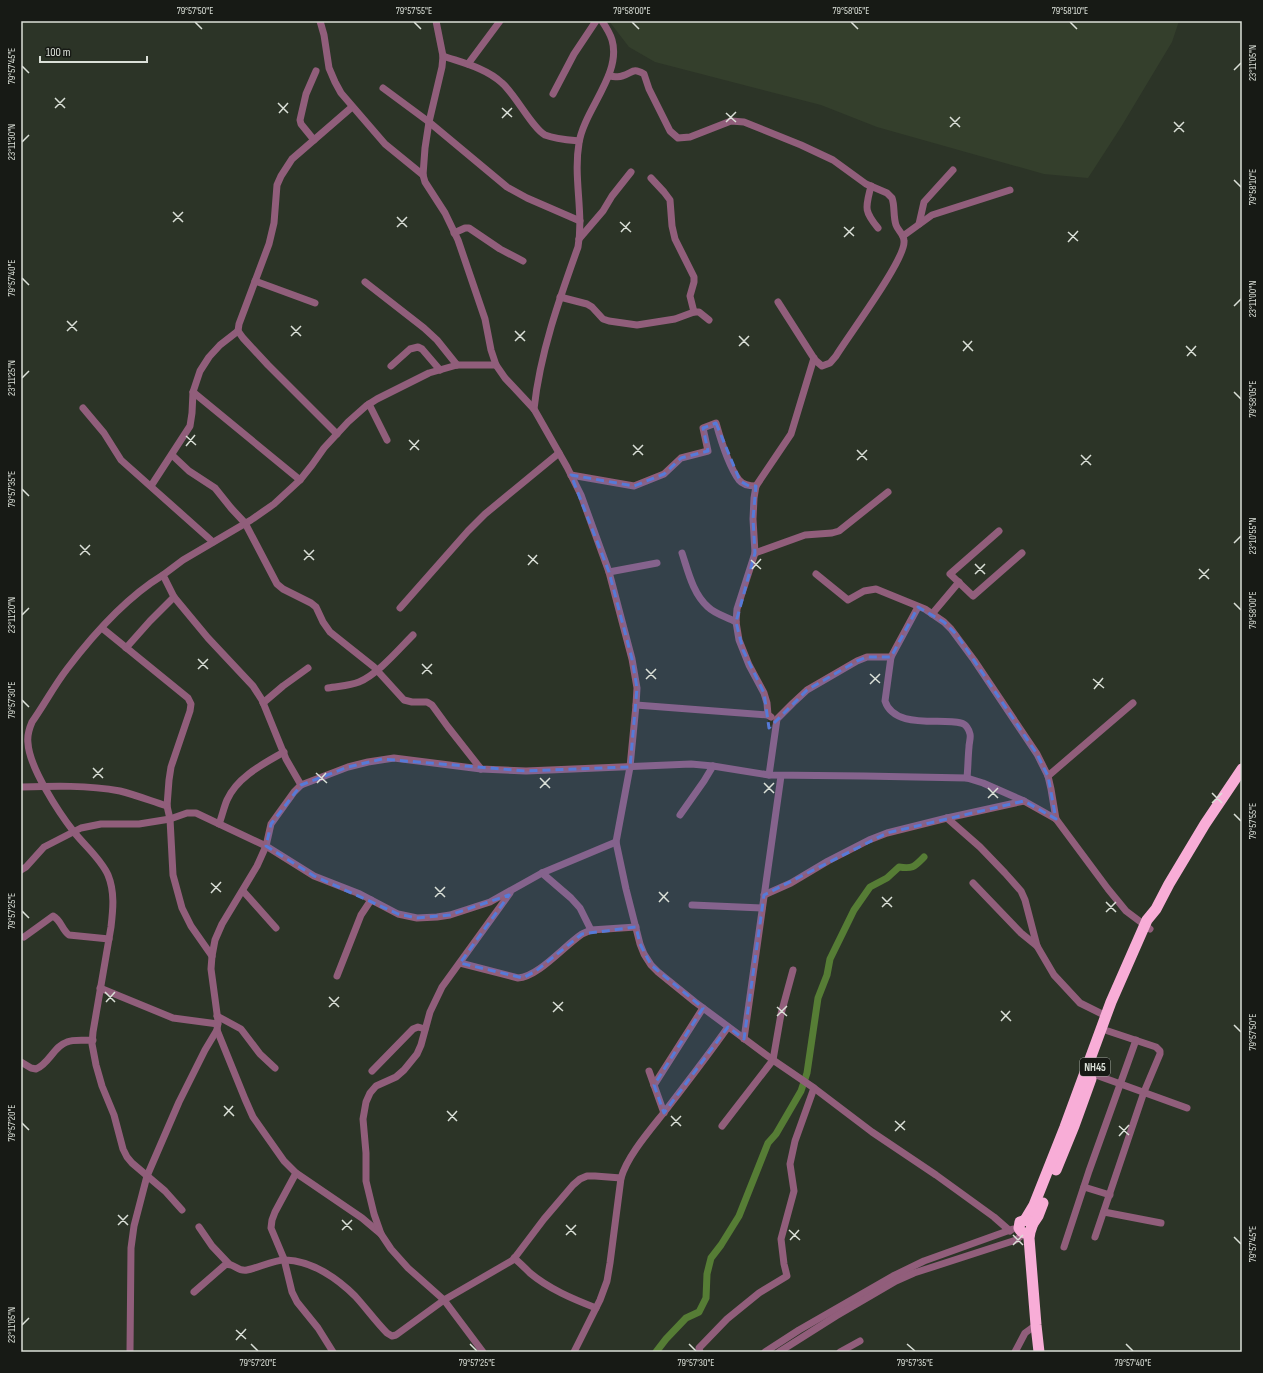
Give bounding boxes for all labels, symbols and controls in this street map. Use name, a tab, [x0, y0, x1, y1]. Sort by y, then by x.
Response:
text: 79°57'50"E	[177, 5, 213, 17]
text: 79°57'55"E	[396, 5, 432, 17]
text: 79°58'00"E	[613, 5, 651, 17]
text: 79°58'05"E	[833, 5, 869, 17]
text: 79°58'10"E	[1052, 5, 1088, 17]
scale bar	[40, 38, 147, 64]
text: 100 m	[46, 45, 71, 60]
text: 23°11'05"N	[1247, 45, 1259, 81]
text: 79°57'45"E	[6, 48, 18, 84]
text: 23°11'30"N	[6, 124, 18, 160]
text: 79°58'10"E	[1247, 169, 1259, 205]
text: 79°57'40"E	[6, 260, 18, 296]
text: 23°11'00"N	[1247, 281, 1259, 317]
text: 23°11'25"N	[6, 360, 18, 396]
text: 79°58'05"E	[1247, 381, 1259, 417]
text: 79°57'35"E	[6, 471, 18, 507]
text: 23°10'55"N	[1247, 518, 1259, 554]
text: 79°58'00"E	[1247, 591, 1259, 629]
text: 23°11'20"N	[6, 597, 18, 633]
text: 79°57'30"E	[6, 682, 18, 718]
text: 79°57'55"E	[1247, 803, 1259, 839]
text: 79°57'25"E	[6, 893, 18, 929]
text: 79°57'50"E	[1247, 1014, 1259, 1050]
road number: NH45	[1080, 1058, 1110, 1076]
text: 79°57'20"E	[6, 1105, 18, 1141]
text: 79°57'45"E	[1247, 1226, 1259, 1262]
text: 23°11'05"N	[6, 1307, 18, 1343]
text: 79°57'20"E	[240, 1357, 276, 1369]
text: 79°57'25"E	[459, 1357, 495, 1369]
text: 79°57'30"E	[678, 1357, 714, 1369]
text: 79°57'35"E	[897, 1357, 933, 1369]
text: 79°57'40"E	[1115, 1357, 1151, 1369]

